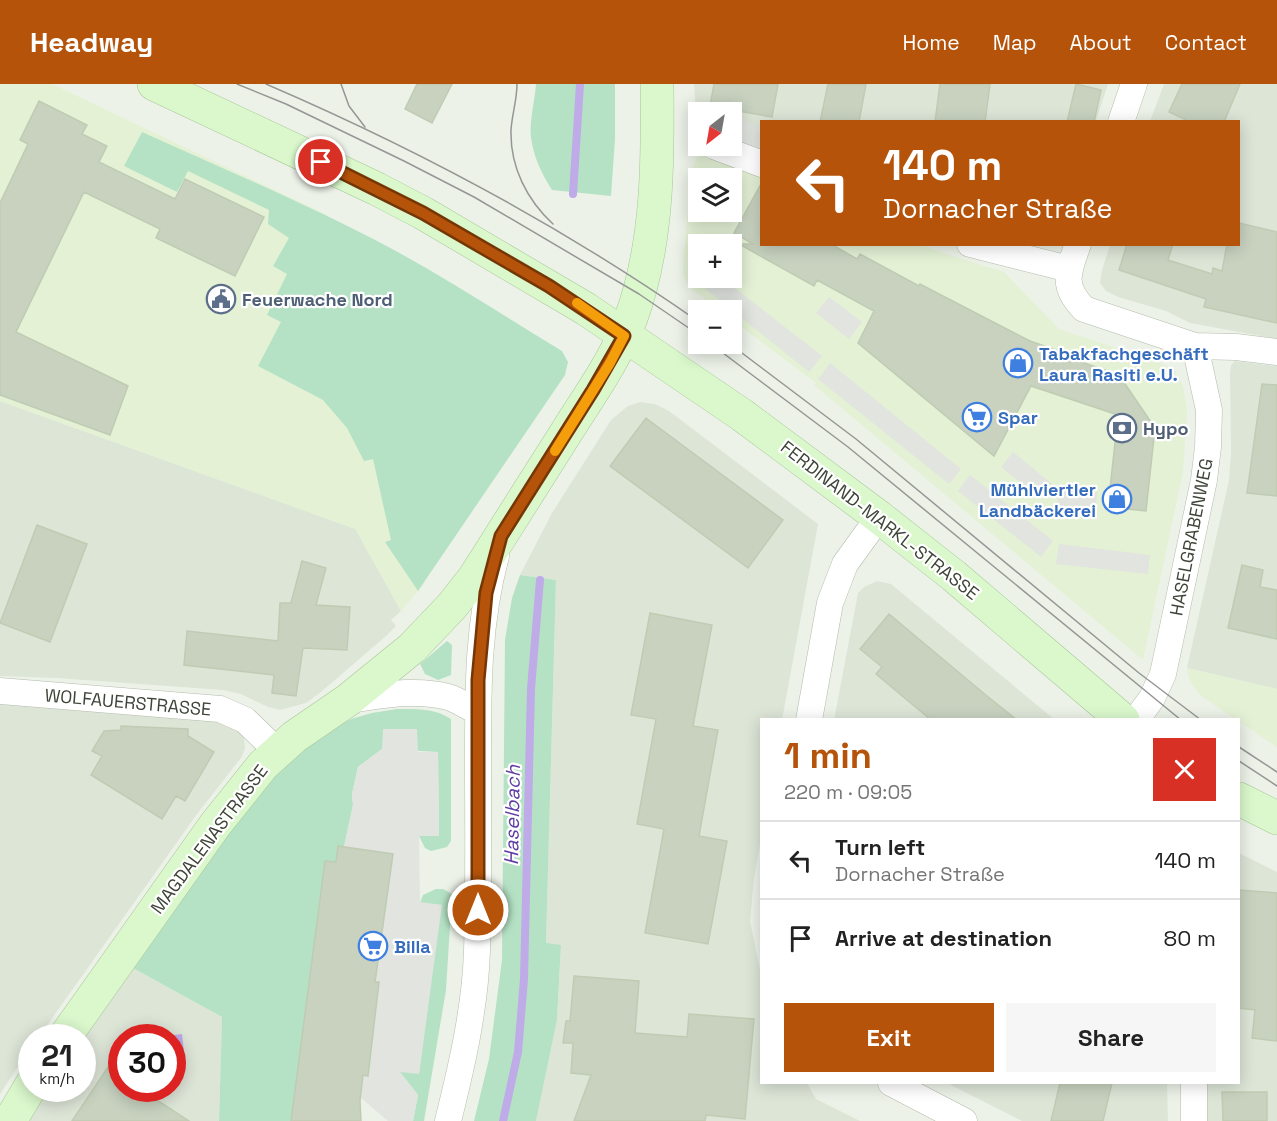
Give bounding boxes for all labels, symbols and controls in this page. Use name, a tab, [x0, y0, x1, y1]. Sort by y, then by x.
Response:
text: Headway	[30, 24, 153, 60]
text: Home	[902, 29, 960, 56]
text: Map	[993, 29, 1037, 56]
text: About	[1070, 29, 1132, 56]
text: Contact	[1165, 29, 1247, 56]
north arrow	[688, 102, 742, 156]
map controls	[688, 102, 742, 354]
pin	[295, 136, 346, 187]
text: 140 m	[883, 139, 1002, 192]
icon: left	[784, 144, 862, 222]
icon: arrive	[304, 145, 337, 178]
button: layers	[688, 168, 742, 222]
text: Dornacher Straße	[883, 191, 1112, 226]
button: +	[688, 234, 742, 288]
public building icon: Feuerwache Nord	[205, 283, 237, 315]
place label: Feuerwache Nord	[242, 288, 393, 311]
button: −	[688, 300, 742, 354]
place label: Tabakfachgeschäft Laura Rasiti e.U.	[1039, 342, 1209, 386]
shop icon: Tabakfachgeschäft Laura Rasiti e.U.	[1002, 347, 1034, 379]
supermarket icon: Spar	[961, 401, 993, 433]
place label: Spar	[998, 406, 1038, 429]
bank icon: Hypo	[1106, 412, 1138, 444]
place label: Hypo	[1143, 417, 1188, 440]
street label: FERDINAND-MARKL-STRASSE	[776, 435, 984, 605]
street label: HASELGRABENWEG	[1164, 456, 1218, 618]
place label: Mühlviertler Landbäckerei	[979, 478, 1096, 522]
shop icon: Mühlviertler Landbäckerei	[1101, 483, 1133, 515]
street label: WOLFAUERSTRASSE	[44, 683, 212, 721]
text: 1 min	[784, 733, 872, 779]
button: close	[1153, 738, 1216, 801]
street label: MAGDALENASTRASSE	[145, 760, 273, 918]
water label: Haselbach	[498, 764, 526, 865]
text: 220 m · 09:05	[784, 779, 912, 805]
text: Turn left	[835, 833, 925, 861]
icon: left	[784, 844, 817, 877]
text: 140 m	[1154, 846, 1216, 874]
text: Dornacher Straße	[835, 861, 1005, 887]
position arrow	[446, 878, 510, 942]
icon: arrive	[784, 922, 817, 955]
text: Arrive at destination	[835, 924, 1052, 952]
text: 80 m	[1164, 924, 1216, 952]
supermarket icon: Billa	[357, 930, 389, 962]
place label: Billa	[394, 935, 431, 958]
button: Exit	[784, 1003, 994, 1072]
button: Share	[1006, 1003, 1216, 1072]
speed limit sign: 30	[108, 1024, 186, 1102]
text: 21	[41, 1036, 73, 1075]
text: km/h	[39, 1069, 75, 1088]

